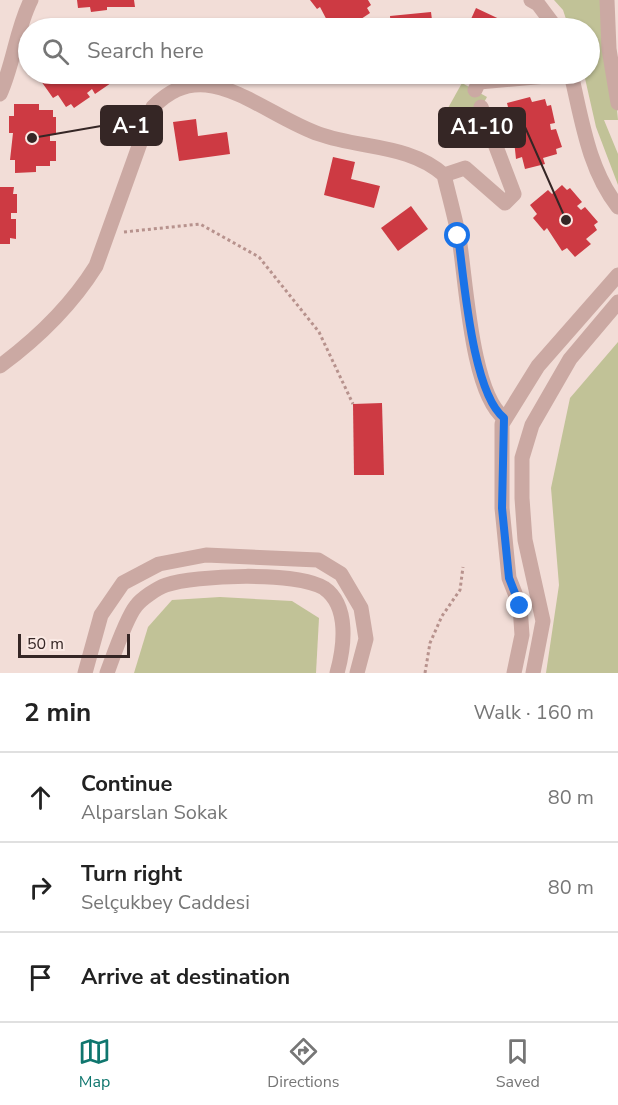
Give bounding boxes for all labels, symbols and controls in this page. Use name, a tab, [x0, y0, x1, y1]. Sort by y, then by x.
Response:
search box	[18, 18, 600, 84]
icon: search	[39, 35, 72, 68]
text: Search here	[87, 36, 204, 66]
callout: A-1	[101, 106, 162, 145]
callout: A1-10	[439, 108, 525, 147]
text: A-1	[113, 112, 149, 140]
text: A1-10	[451, 113, 513, 141]
route start	[444, 222, 470, 248]
route end	[506, 592, 532, 618]
scale bar	[18, 631, 130, 658]
text: 50 m	[27, 633, 64, 655]
text: 2 min	[24, 695, 91, 730]
text: Walk · 160 m	[474, 699, 594, 726]
text: Continue	[81, 769, 172, 799]
icon: ahead	[24, 781, 57, 814]
text: 80 m	[548, 784, 594, 811]
text: Alparslan Sokak	[81, 799, 227, 826]
text: Turn right	[81, 859, 182, 889]
icon: right	[24, 871, 57, 904]
text: 80 m	[548, 874, 594, 901]
text: Selçukbey Caddesi	[81, 889, 250, 916]
icon: arrive	[24, 961, 57, 994]
text: Arrive at destination	[81, 962, 290, 992]
tab: Map	[78, 1035, 111, 1093]
tab: Directions	[267, 1035, 339, 1093]
tab: Saved	[496, 1035, 540, 1093]

